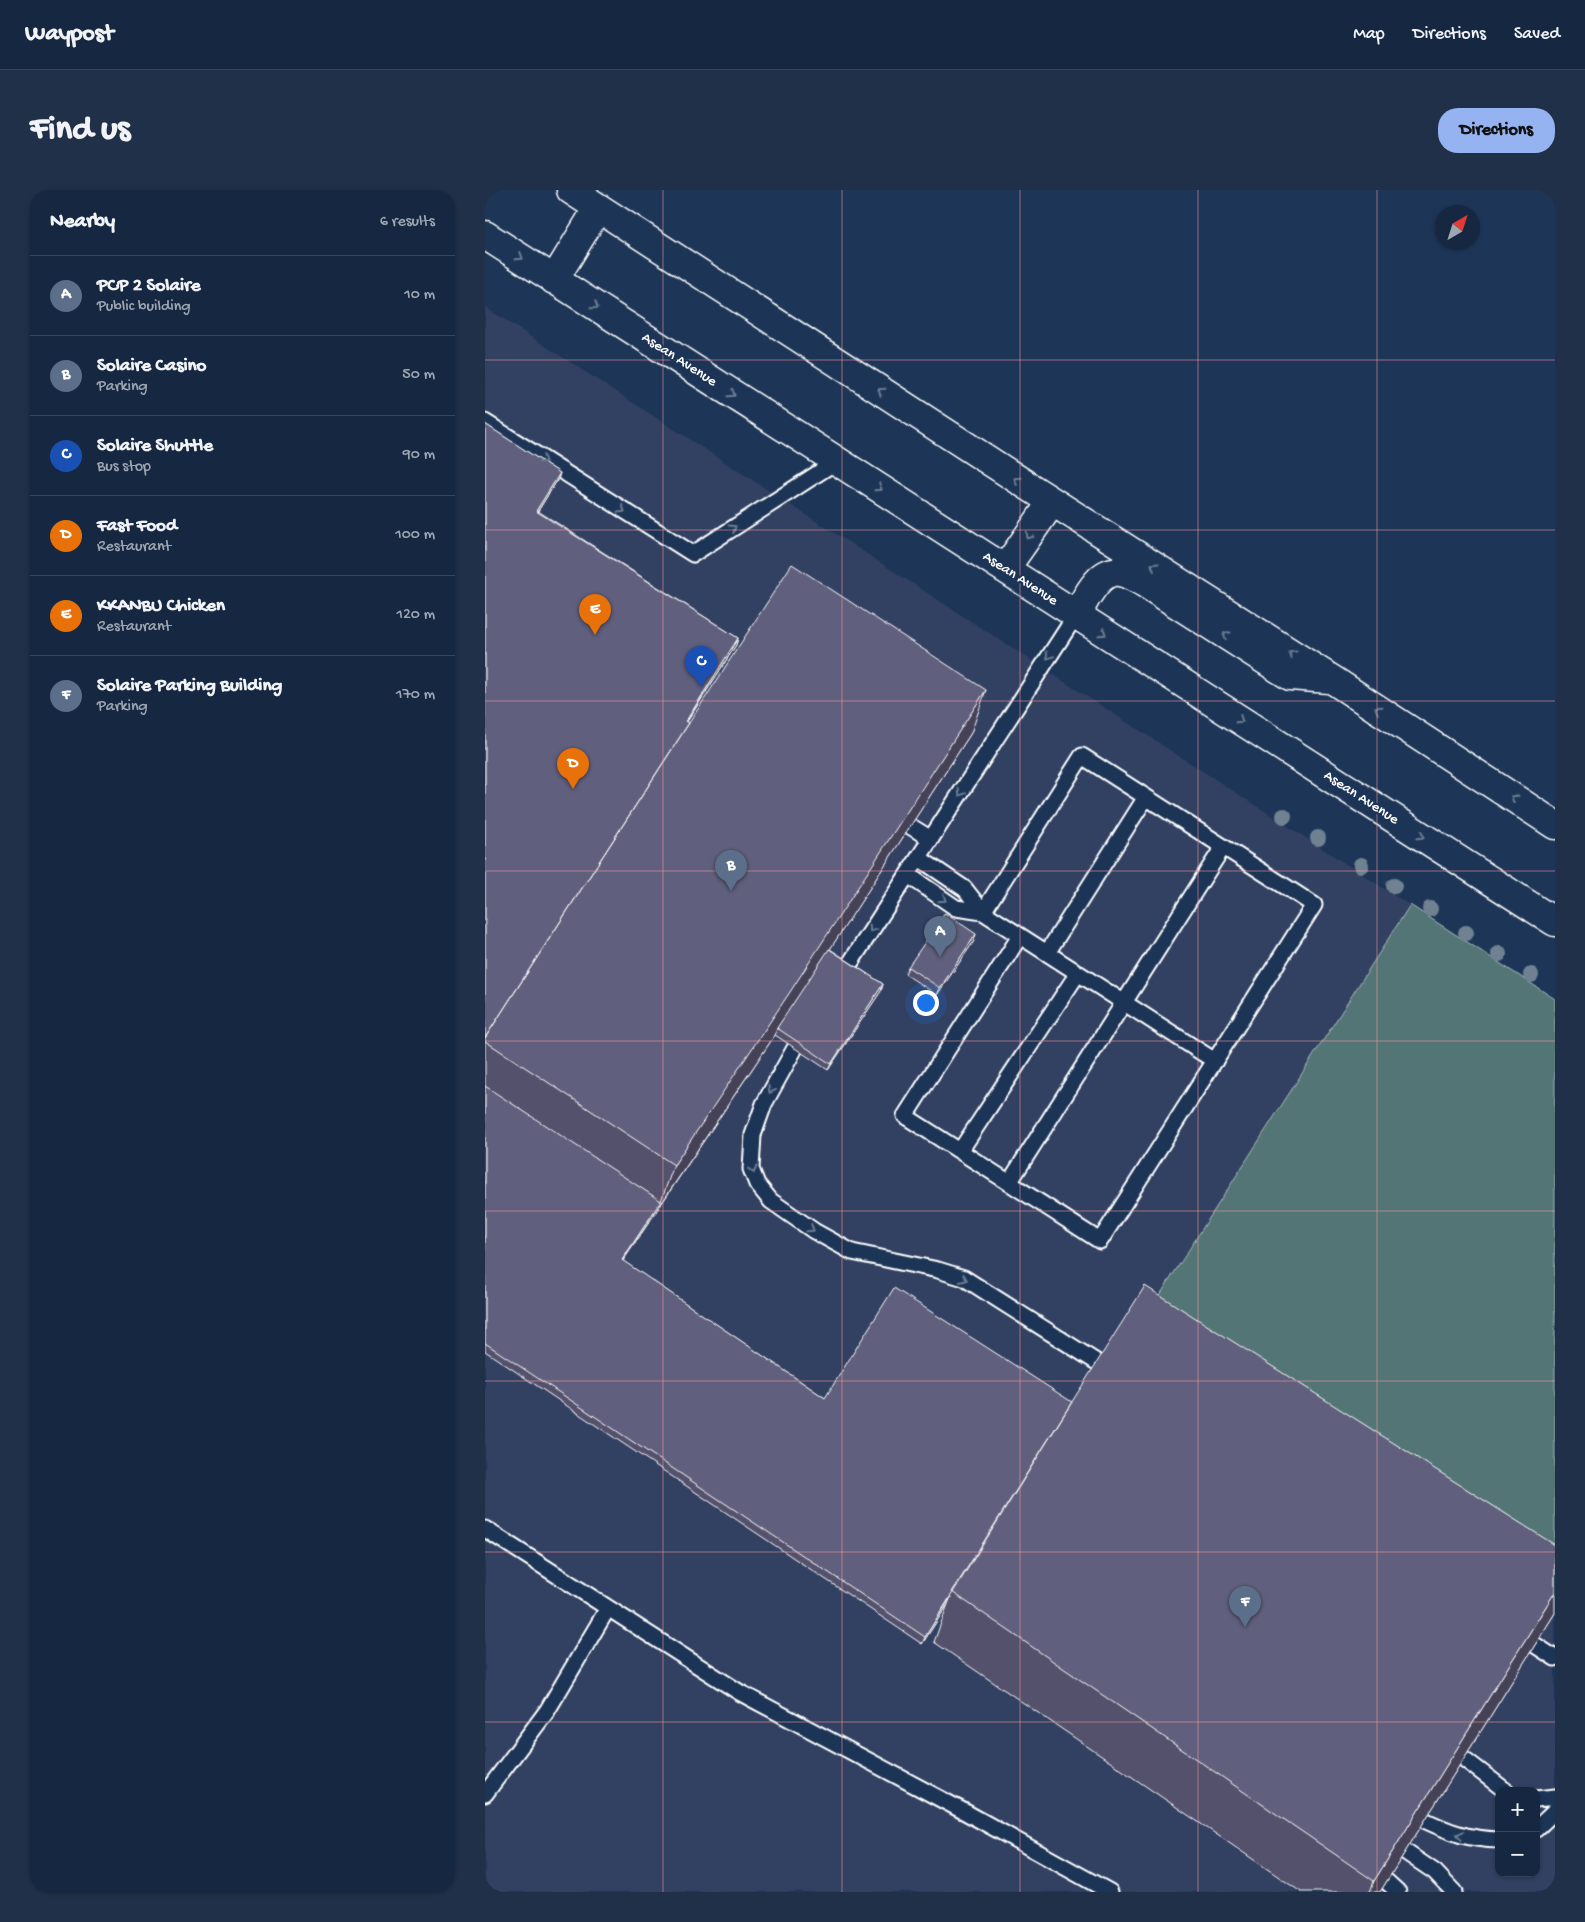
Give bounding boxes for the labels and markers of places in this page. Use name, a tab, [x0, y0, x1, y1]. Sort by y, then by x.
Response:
pin: E	[579, 594, 611, 635]
pin: C	[685, 646, 717, 687]
pin: D	[557, 748, 589, 789]
pin: B	[715, 850, 747, 891]
pin: A	[924, 916, 956, 957]
pin: F	[1229, 1586, 1261, 1627]

